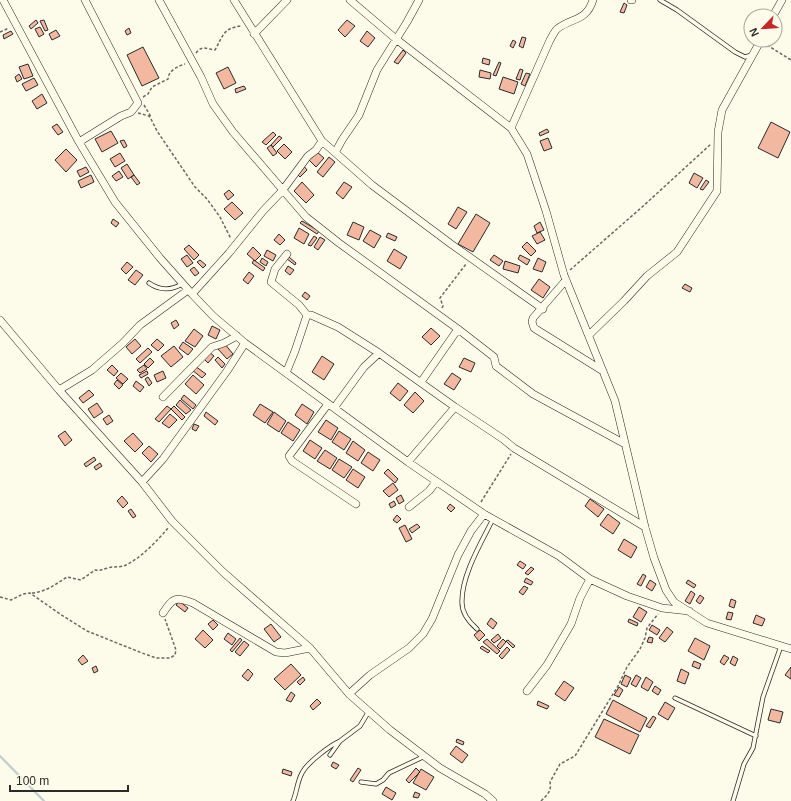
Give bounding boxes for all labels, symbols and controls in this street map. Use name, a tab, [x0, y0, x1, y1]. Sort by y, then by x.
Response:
north arrow	[743, 8, 783, 48]
text: N	[747, 26, 761, 38]
scale bar	[10, 767, 128, 793]
text: 100 m	[16, 774, 49, 788]

